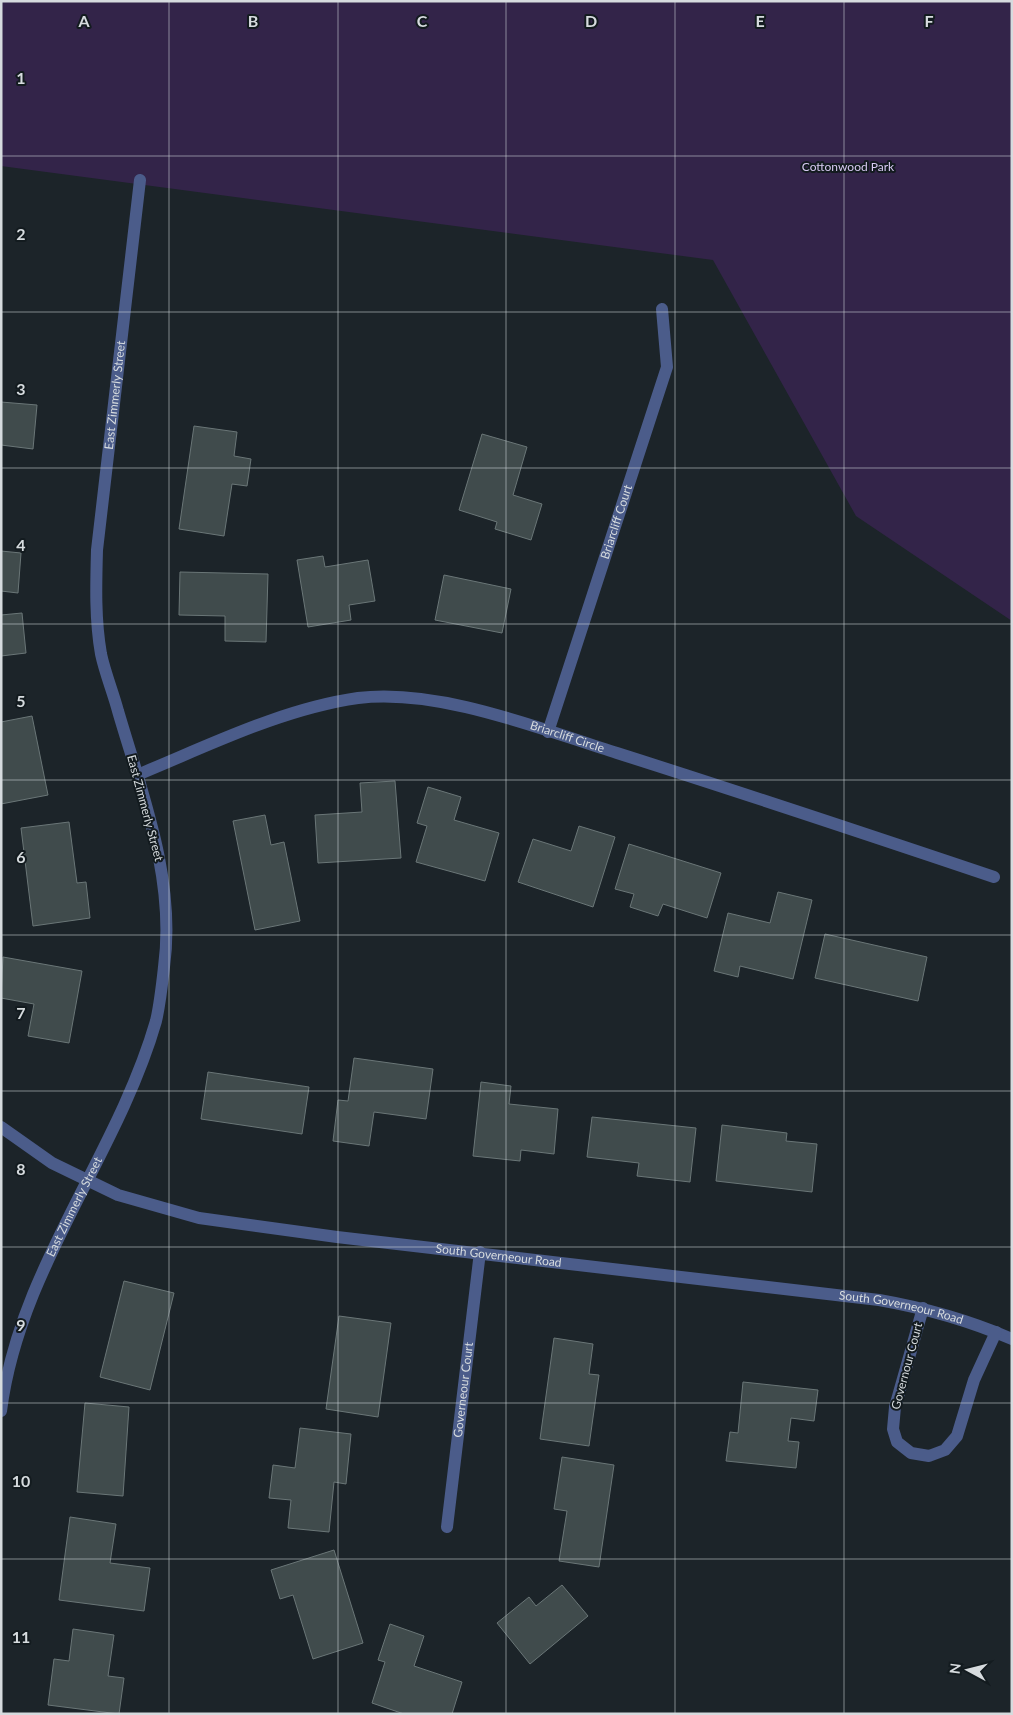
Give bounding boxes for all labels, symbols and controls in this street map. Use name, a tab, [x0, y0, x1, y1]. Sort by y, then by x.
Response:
text: A	[77, 11, 90, 30]
text: B	[248, 11, 258, 30]
text: C	[417, 11, 428, 30]
text: D	[585, 11, 597, 30]
text: E	[755, 11, 765, 30]
text: F	[924, 11, 934, 30]
text: 1	[16, 68, 26, 87]
park label: Cottonwood Park	[802, 159, 895, 174]
text: 2	[16, 224, 26, 243]
street label: East Zimmerly Street	[101, 339, 128, 450]
text: 3	[16, 379, 26, 398]
street label: Briarcliff Court	[597, 482, 635, 561]
text: 4	[16, 535, 26, 554]
text: 5	[16, 691, 26, 710]
street label: Briarcliff Circle	[528, 717, 607, 756]
street label: East Zimmerly Street	[124, 753, 167, 863]
text: 6	[16, 847, 26, 866]
text: 7	[16, 1003, 26, 1022]
street label: East Zimmerly Street	[43, 1154, 105, 1259]
text: 8	[16, 1159, 26, 1178]
street label: South Governeour Road	[435, 1241, 562, 1270]
street label: South Governeour Road	[838, 1287, 965, 1327]
text: 9	[16, 1315, 26, 1334]
street label: Governour Court	[888, 1320, 926, 1411]
street label: Governeour Court	[450, 1341, 476, 1438]
text: 10	[12, 1471, 30, 1490]
text: 11	[12, 1627, 30, 1646]
north arrow	[943, 1645, 993, 1695]
text: N	[946, 1662, 964, 1675]

